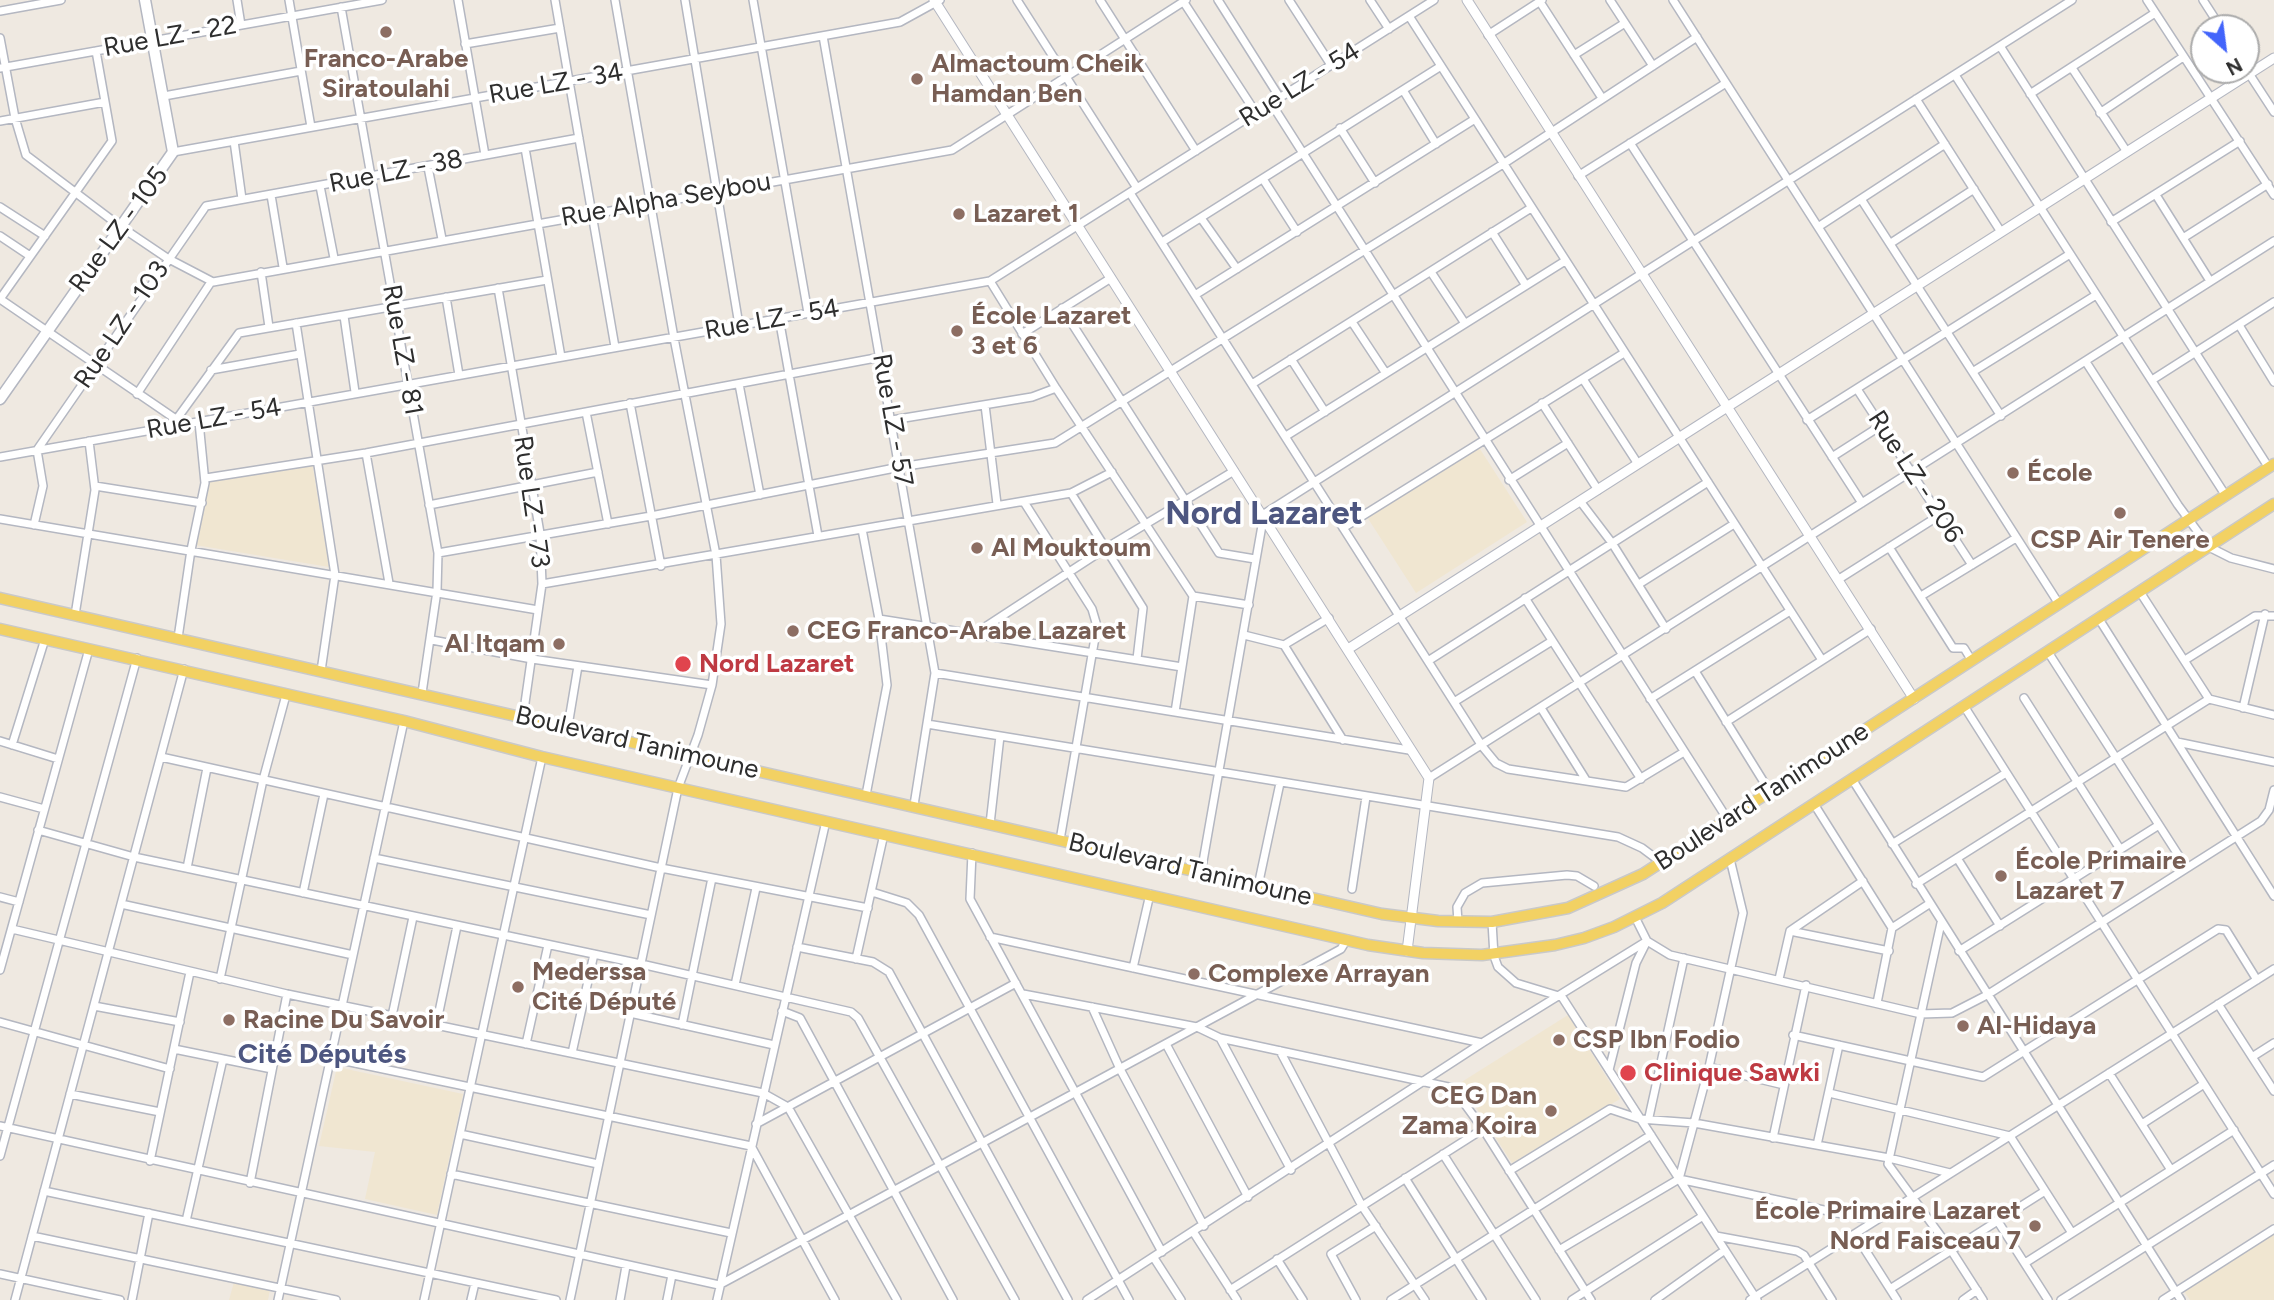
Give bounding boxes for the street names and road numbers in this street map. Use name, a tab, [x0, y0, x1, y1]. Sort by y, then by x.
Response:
street label: Rue LZ - 22	[101, 10, 239, 64]
street label: Rue LZ - 54	[1234, 36, 1366, 134]
street label: Rue LZ - 34	[487, 57, 625, 111]
street label: Rue LZ - 38	[327, 144, 465, 200]
street label: Rue LZ - 105	[63, 161, 175, 299]
street label: Rue Alpha Seybou	[559, 166, 773, 234]
street label: Rue LZ - 103	[68, 255, 176, 395]
street label: Rue LZ - 81	[375, 282, 429, 418]
street label: Rue LZ - 54	[702, 293, 842, 347]
street label: Rue LZ - 57	[865, 351, 919, 489]
street label: Rue LZ - 54	[144, 392, 284, 446]
street label: Rue LZ - 206	[1861, 405, 1969, 549]
street label: Rue LZ - 73	[506, 434, 556, 570]
street label: Boulevard Tanimoune	[512, 700, 762, 786]
street label: Boulevard Tanimoune	[1649, 716, 1875, 878]
street label: Boulevard Tanimoune	[1065, 827, 1315, 913]

